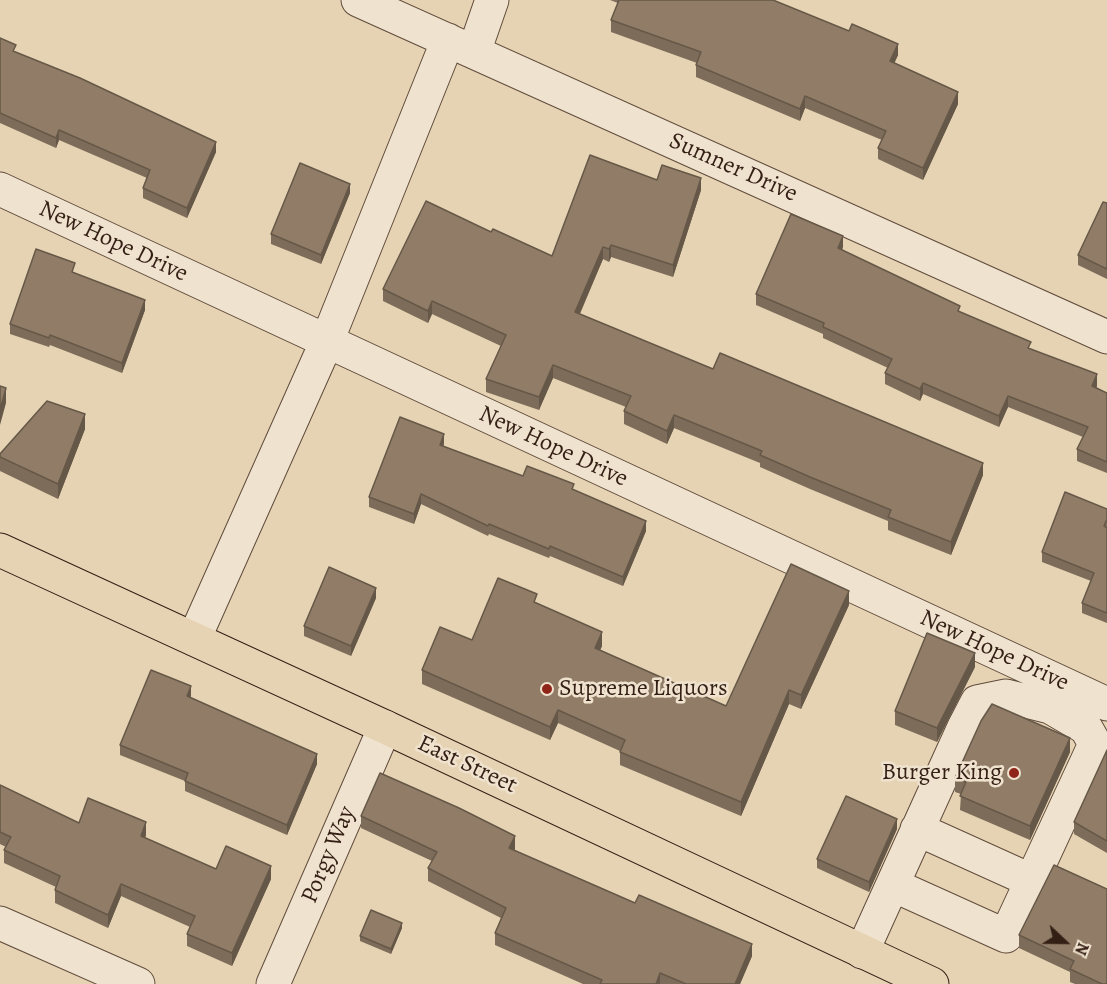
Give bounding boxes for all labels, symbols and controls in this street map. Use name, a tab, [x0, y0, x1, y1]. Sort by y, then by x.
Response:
street label: Sumner Drive	[664, 127, 802, 209]
street label: New Hope Drive	[34, 195, 192, 289]
street label: New Hope Drive	[474, 400, 632, 494]
street label: New Hope Drive	[915, 604, 1073, 698]
place label: Supreme Liquors	[559, 675, 728, 703]
marker: Supreme Liquors	[540, 682, 554, 696]
street label: East Street	[413, 730, 521, 800]
place label: Burger King	[882, 759, 1002, 787]
marker: Burger King	[1007, 766, 1021, 780]
street label: Porgy Way	[296, 802, 362, 908]
north arrow	[1035, 912, 1095, 972]
text: N	[1069, 939, 1094, 958]

